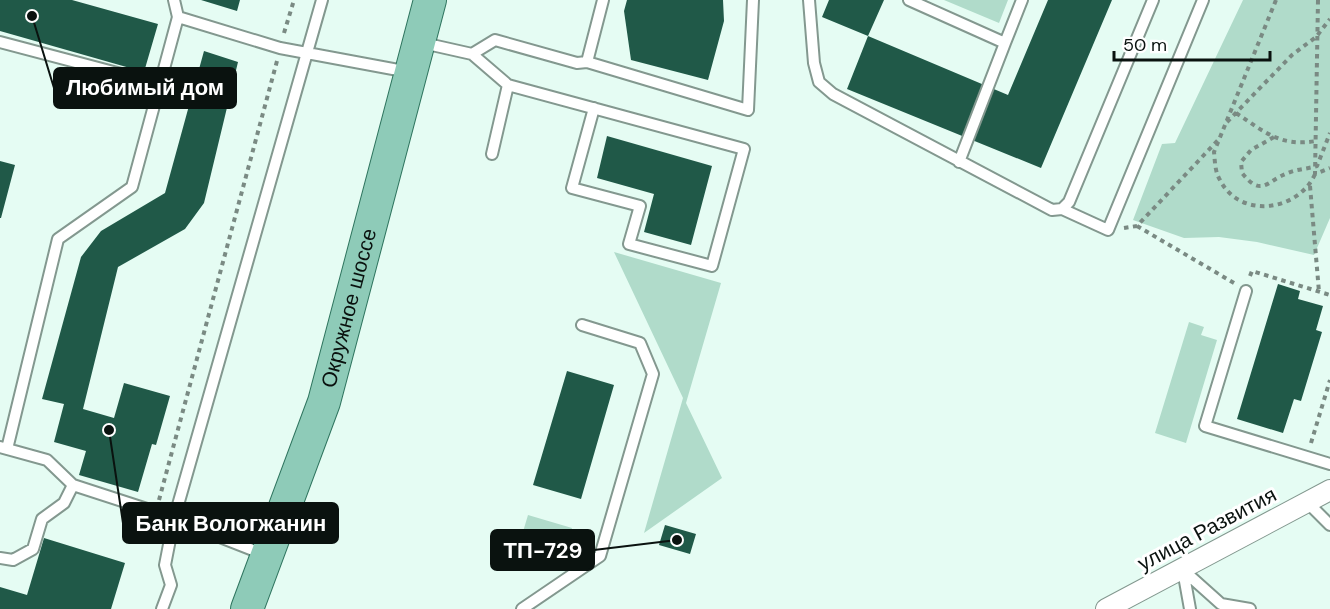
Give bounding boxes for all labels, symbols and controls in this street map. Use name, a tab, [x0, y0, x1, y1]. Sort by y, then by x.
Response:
scale bar	[1114, 24, 1270, 62]
text: 50 m	[1123, 33, 1167, 57]
callout: Любимый дом	[54, 68, 236, 108]
text: Любимый дом	[66, 73, 224, 102]
street label: Окружное шоссе	[314, 225, 383, 391]
street label: улица Развития	[1133, 481, 1281, 577]
callout: Банк Вологжанин	[123, 503, 338, 543]
text: Банк Вологжанин	[136, 509, 326, 538]
callout: ТП-729	[491, 530, 594, 570]
text: ТП-729	[504, 536, 582, 565]

